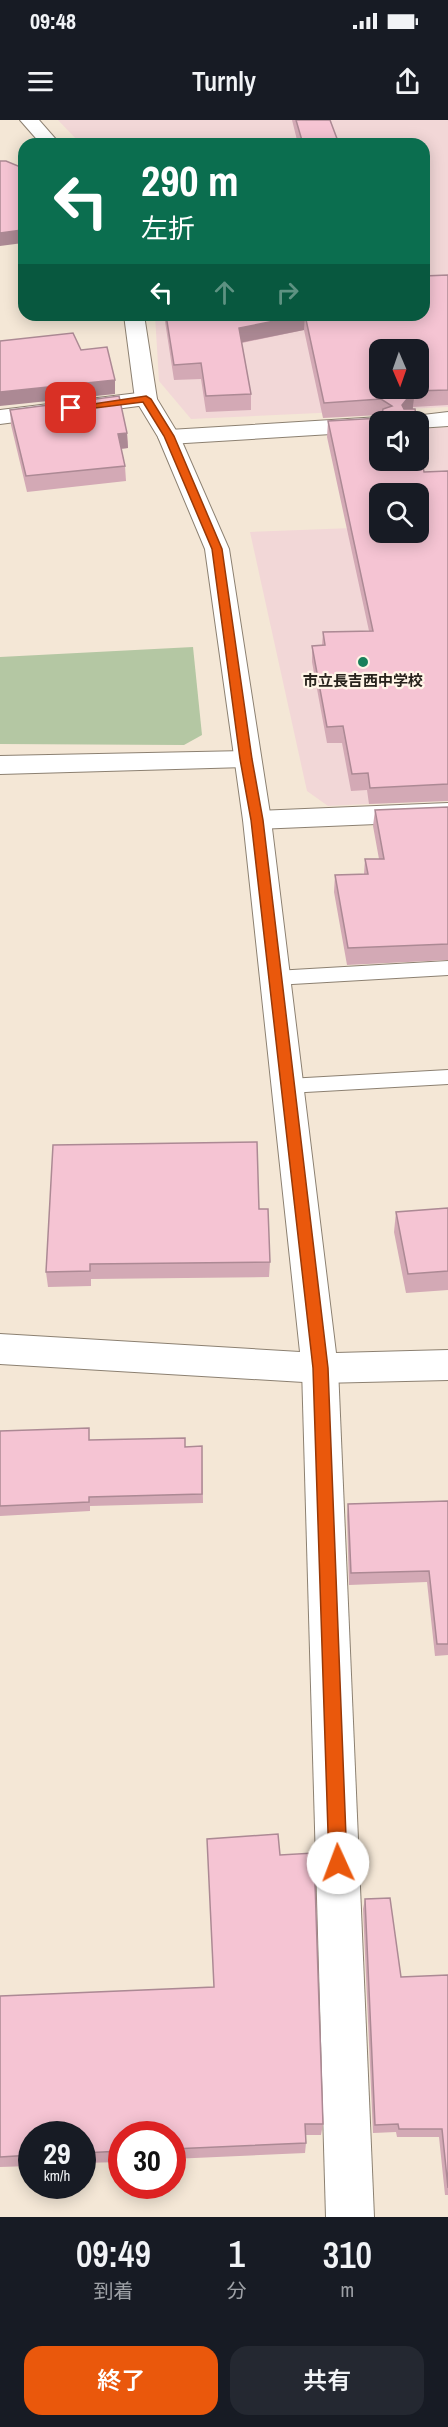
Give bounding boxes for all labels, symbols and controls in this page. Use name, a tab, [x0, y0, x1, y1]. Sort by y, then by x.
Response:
text: 09:48	[30, 6, 76, 36]
text: Turnly	[192, 63, 256, 99]
icon: menu	[24, 65, 57, 98]
icon: share	[391, 65, 424, 98]
text: 290 m	[141, 153, 239, 209]
icon: left	[42, 162, 120, 240]
text: 左折	[141, 210, 195, 246]
icon: left	[145, 276, 178, 309]
icon: ahead	[208, 276, 241, 309]
icon: right	[271, 276, 304, 309]
north arrow	[369, 339, 429, 399]
map controls	[369, 339, 429, 543]
pin	[45, 382, 96, 433]
icon: arrive	[54, 391, 87, 424]
button: sound	[369, 411, 429, 471]
button: search	[369, 483, 429, 543]
marker: 市立長吉西中学校	[356, 655, 370, 669]
place label: 市立長吉西中学校	[303, 670, 423, 691]
position arrow	[306, 1831, 370, 1895]
speed limit sign: 30	[108, 2121, 186, 2199]
text: 29	[43, 2133, 71, 2173]
text: km/h	[44, 2165, 70, 2186]
text: 09:49	[76, 2230, 151, 2278]
text: 1	[229, 2230, 245, 2278]
text: 310	[323, 2231, 372, 2279]
text: m	[341, 2276, 354, 2303]
text: 到着	[93, 2277, 133, 2304]
text: 分	[227, 2277, 247, 2304]
button: 終了	[24, 2346, 218, 2415]
button: 共有	[230, 2346, 424, 2415]

